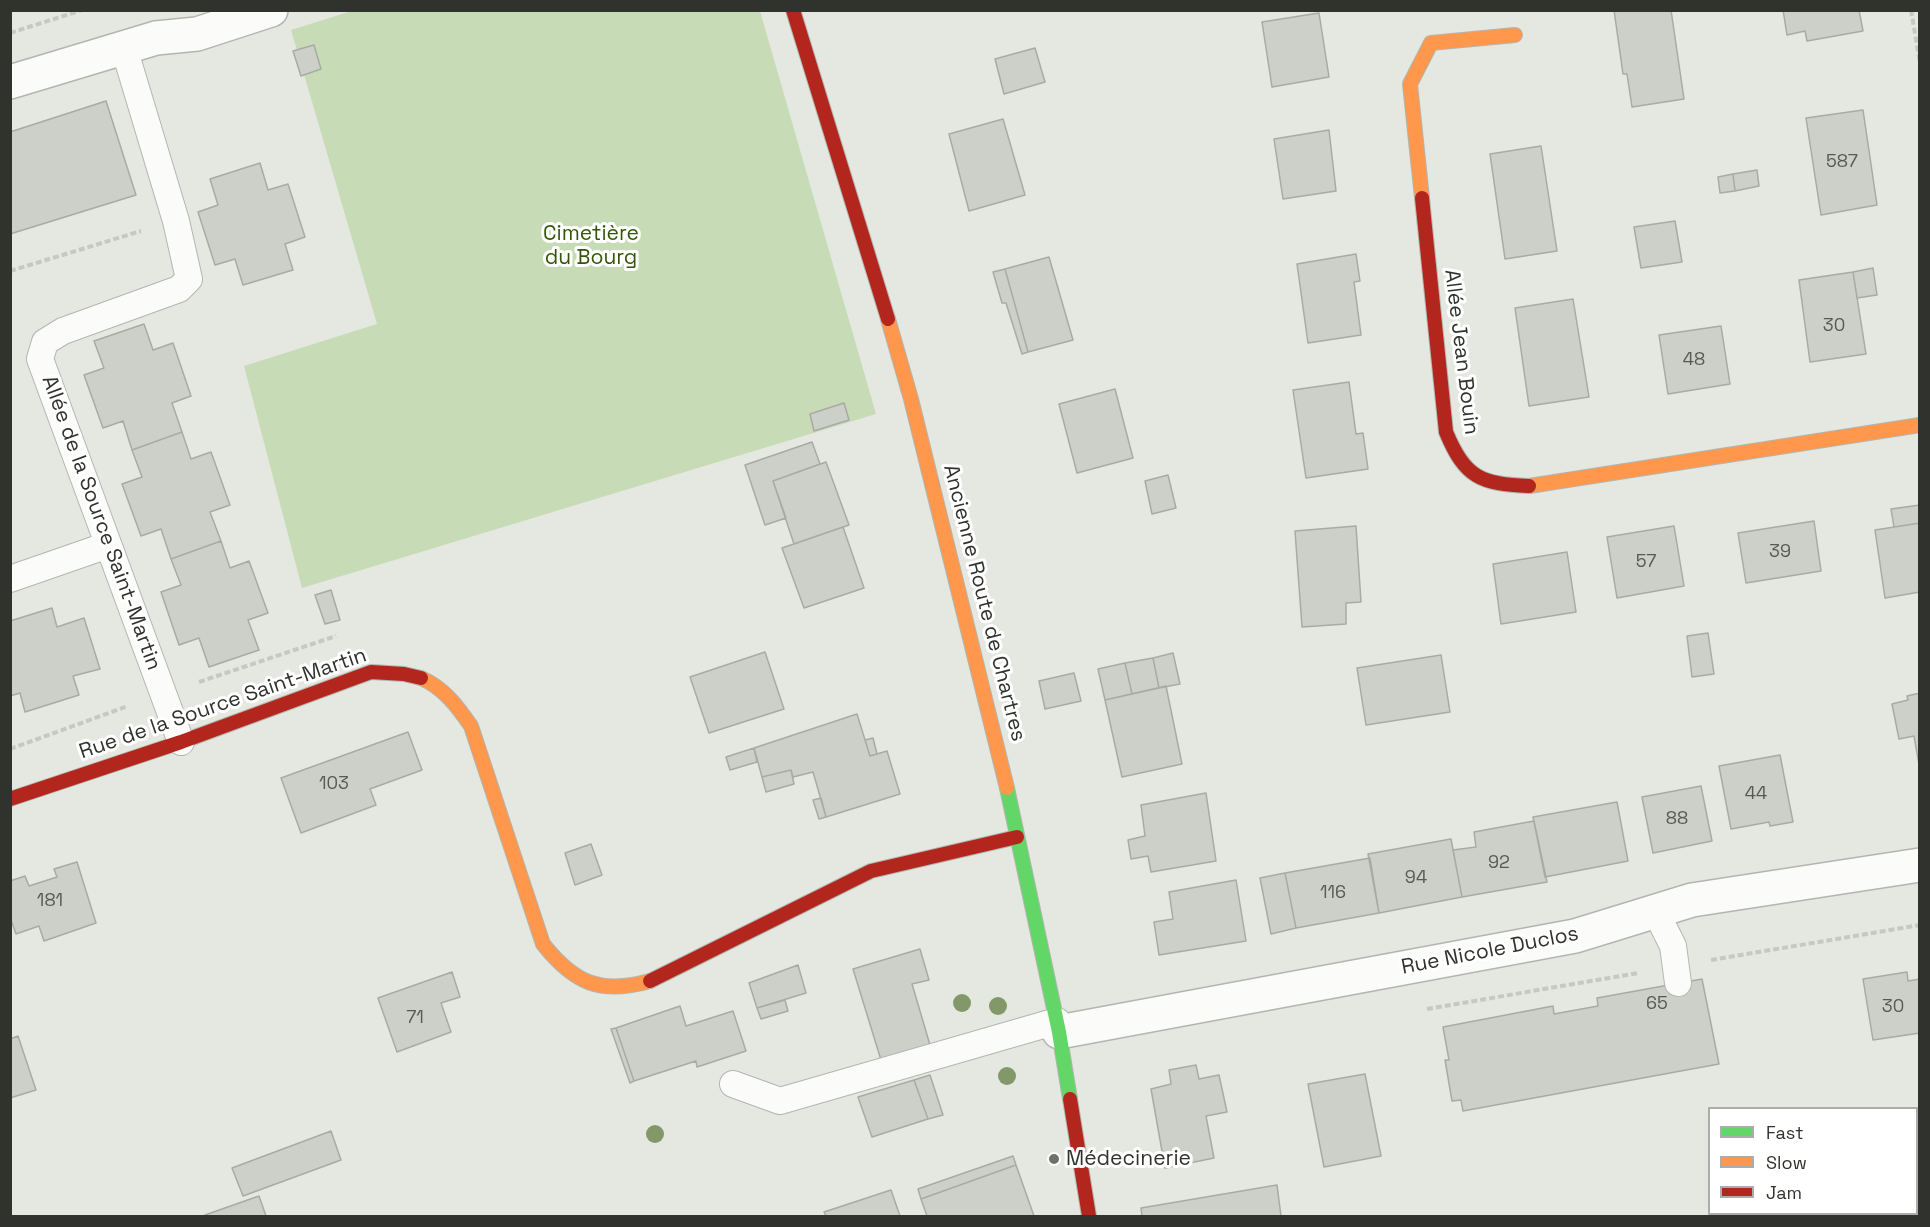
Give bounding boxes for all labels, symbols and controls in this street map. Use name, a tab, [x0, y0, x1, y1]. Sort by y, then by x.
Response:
house number: 587	[1826, 151, 1858, 173]
park label: Cimetière du Bourg	[543, 221, 639, 271]
street label: Allée Jean Bouin	[1438, 268, 1484, 436]
house number: 30	[1823, 315, 1845, 337]
house number: 48	[1683, 349, 1705, 371]
street label: Allée de la Source Saint-Martin	[36, 372, 166, 674]
street label: Ancienne Route de Chartres	[937, 462, 1031, 744]
house number: 39	[1769, 541, 1791, 563]
house number: 57	[1636, 551, 1656, 573]
street label: Rue de la Source Saint-Martin	[76, 643, 370, 765]
house number: 103	[319, 773, 349, 795]
house number: 44	[1745, 783, 1767, 805]
house number: 88	[1666, 808, 1688, 830]
house number: 92	[1488, 852, 1510, 874]
house number: 94	[1405, 867, 1427, 889]
house number: 116	[1320, 882, 1346, 904]
house number: 181	[37, 890, 63, 912]
street label: Rue Nicole Duclos	[1399, 921, 1581, 981]
house number: 65	[1646, 993, 1668, 1015]
house number: 30	[1882, 996, 1904, 1018]
house number: 71	[406, 1007, 424, 1029]
legend	[1708, 1107, 1918, 1215]
text: Fast	[1766, 1121, 1803, 1144]
place label: Médecinerie	[1066, 1146, 1191, 1172]
text: Slow	[1766, 1151, 1807, 1174]
marker: Médecinerie	[1047, 1152, 1061, 1166]
text: Jam	[1766, 1181, 1802, 1204]

